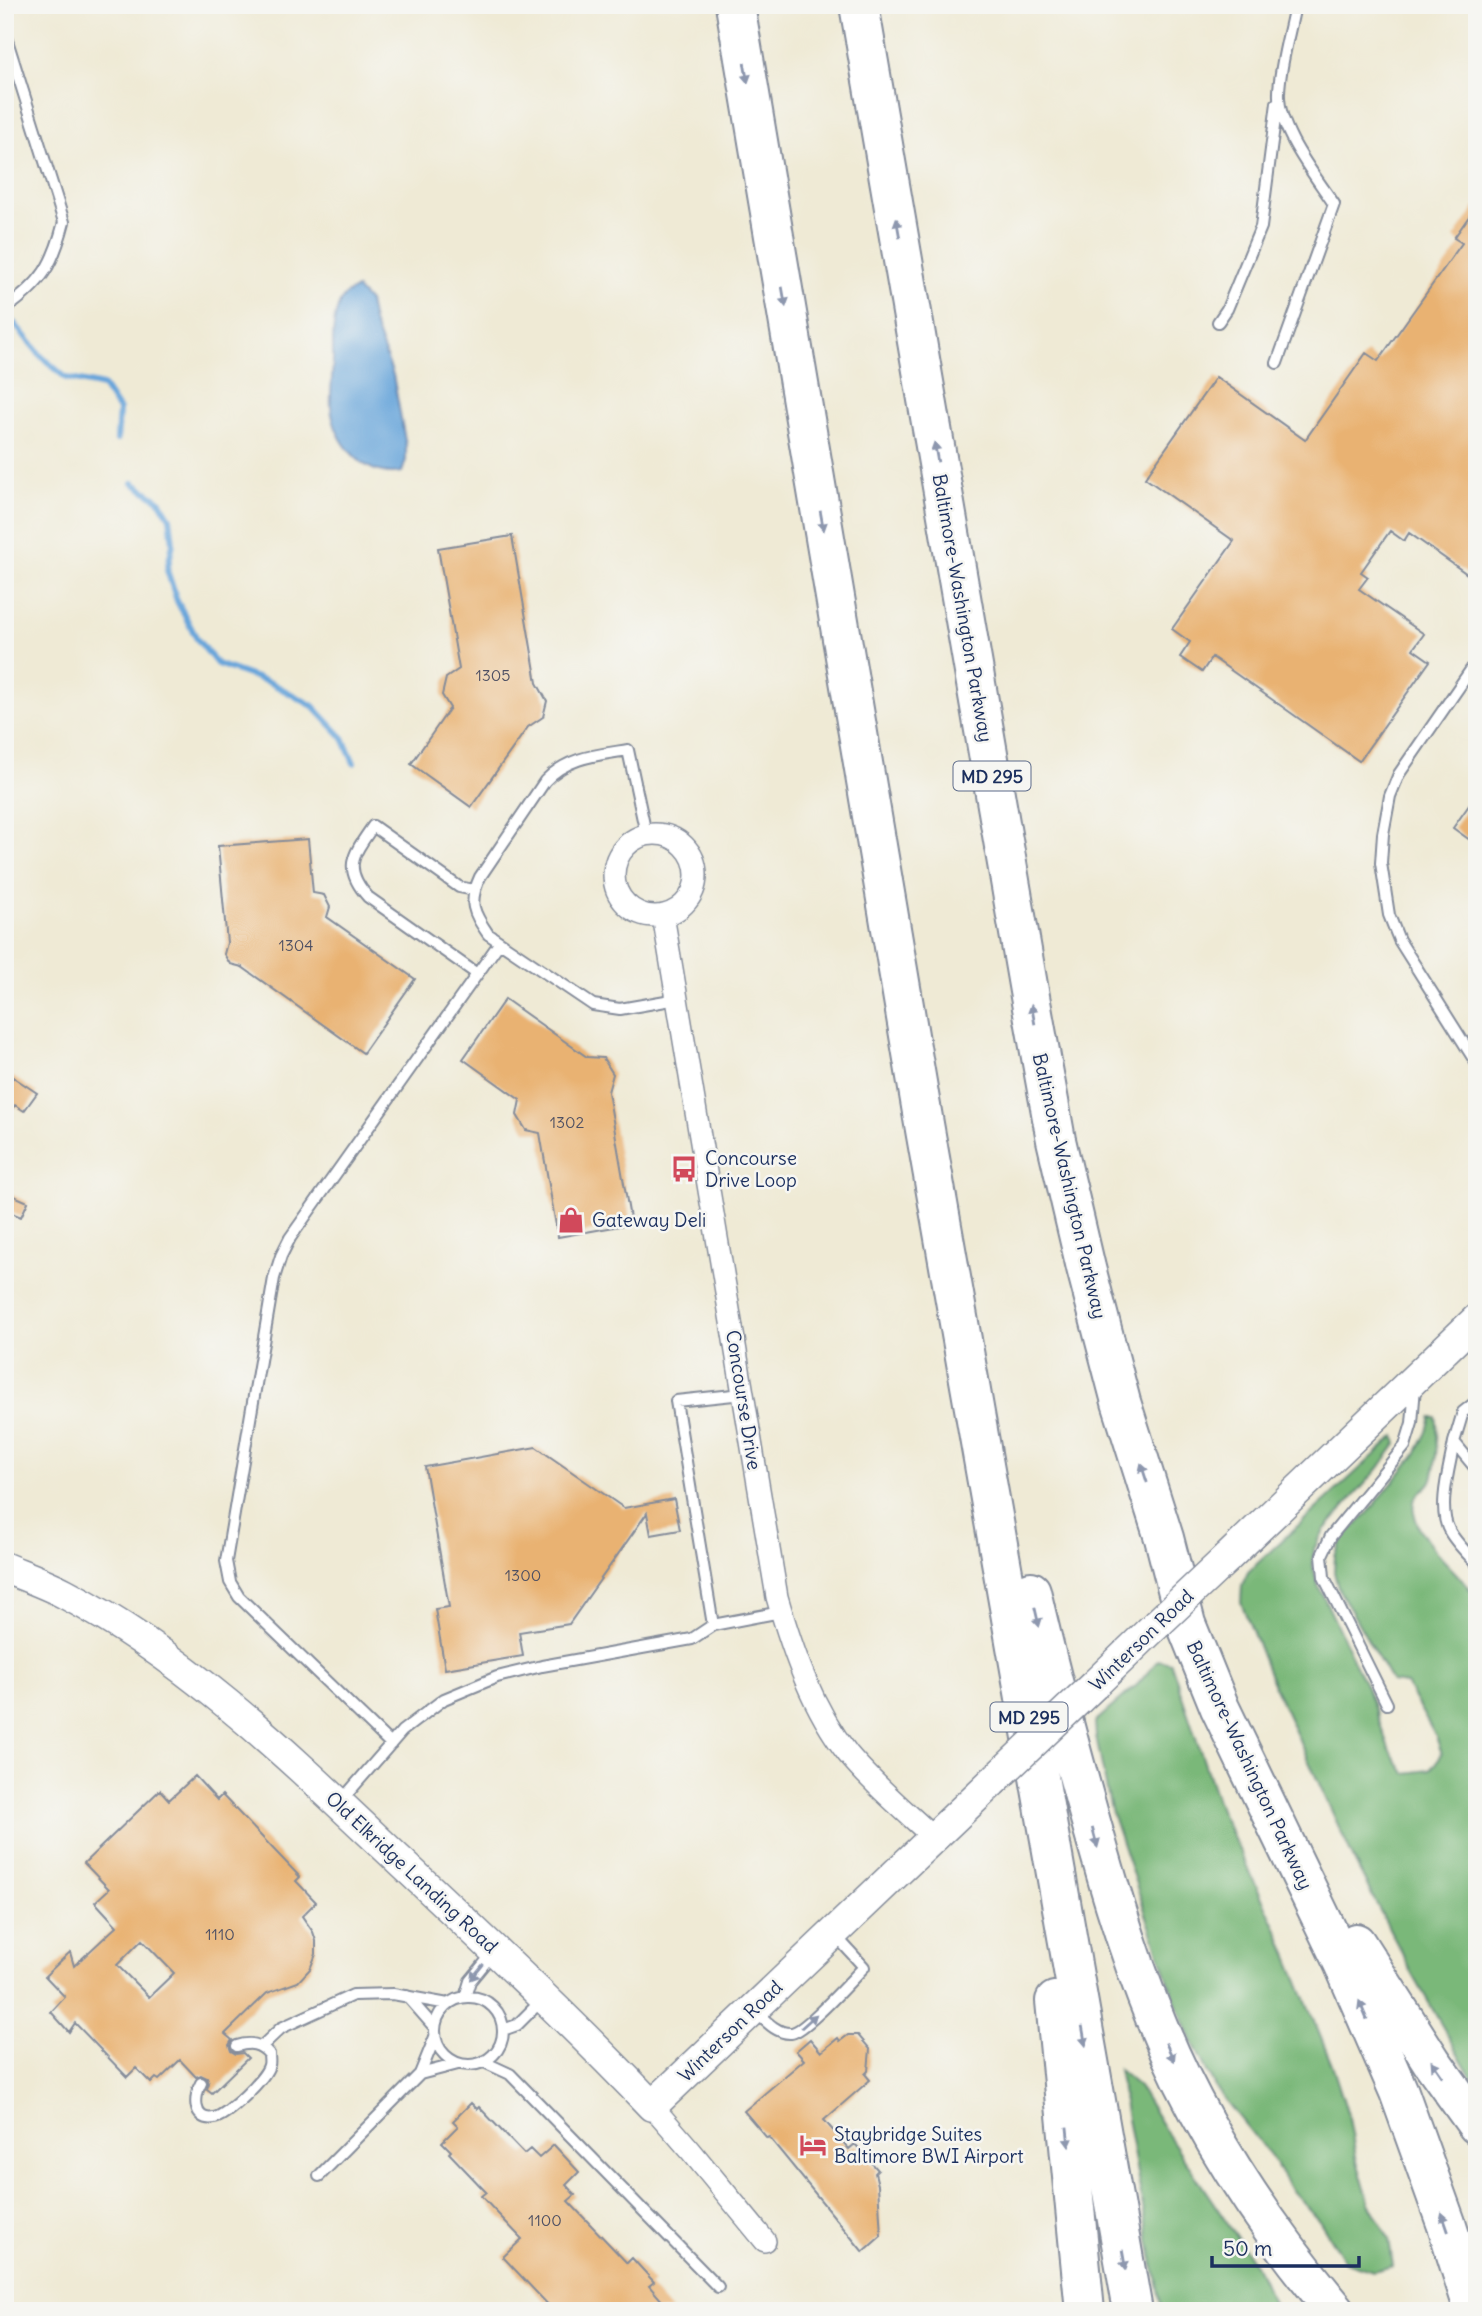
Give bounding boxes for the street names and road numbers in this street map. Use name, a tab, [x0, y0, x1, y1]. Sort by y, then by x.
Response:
street label: Baltimore-Washington Parkway	[928, 472, 998, 744]
road number: MD 295	[954, 762, 1030, 790]
street label: Baltimore-Washington Parkway	[1028, 1051, 1112, 1321]
street label: Concourse Drive	[721, 1328, 767, 1472]
street label: Winterson Road	[1084, 1584, 1198, 1696]
street label: Baltimore-Washington Parkway	[1182, 1637, 1318, 1893]
road number: MD 295	[990, 1702, 1068, 1732]
street label: Old Elkridge Landing Road	[321, 1786, 503, 1958]
street label: Winterson Road	[673, 1975, 787, 2087]

